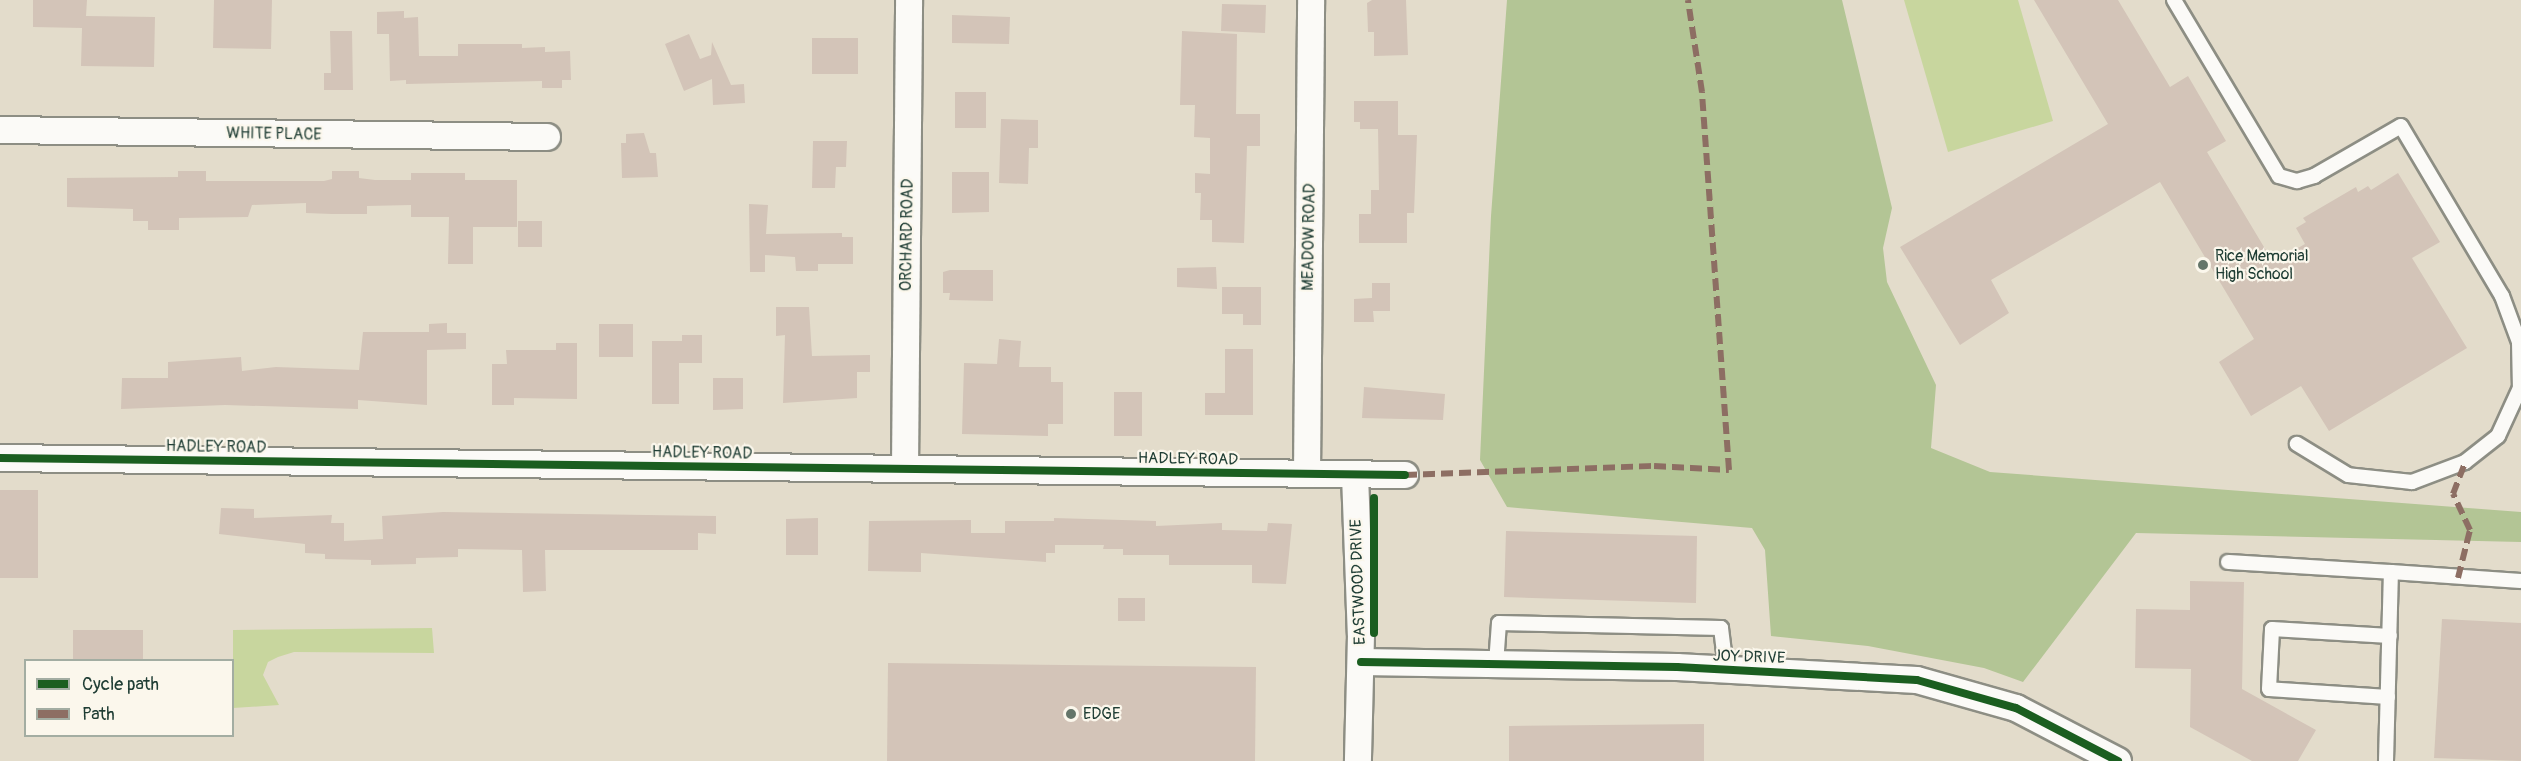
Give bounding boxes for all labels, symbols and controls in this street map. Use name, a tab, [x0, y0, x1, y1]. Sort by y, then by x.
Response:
street label: WHITE PLACE	[226, 124, 322, 144]
street label: ORCHARD ROAD	[896, 179, 918, 291]
street label: MEADOW ROAD	[1298, 183, 1320, 291]
place label: Rice Memorial High School	[2215, 246, 2308, 284]
marker: Rice Memorial High School	[2196, 258, 2210, 272]
street label: HADLEY ROAD	[166, 437, 266, 457]
street label: HADLEY ROAD	[652, 443, 752, 463]
street label: HADLEY ROAD	[1138, 449, 1238, 469]
street label: EASTWOOD DRIVE	[1346, 519, 1370, 645]
street label: JOY DRIVE	[1713, 646, 1785, 668]
legend	[24, 659, 234, 737]
text: Cycle path	[82, 673, 159, 696]
text: Path	[82, 703, 115, 726]
place label: EDGE	[1083, 704, 1120, 724]
marker: EDGE	[1064, 707, 1078, 721]

